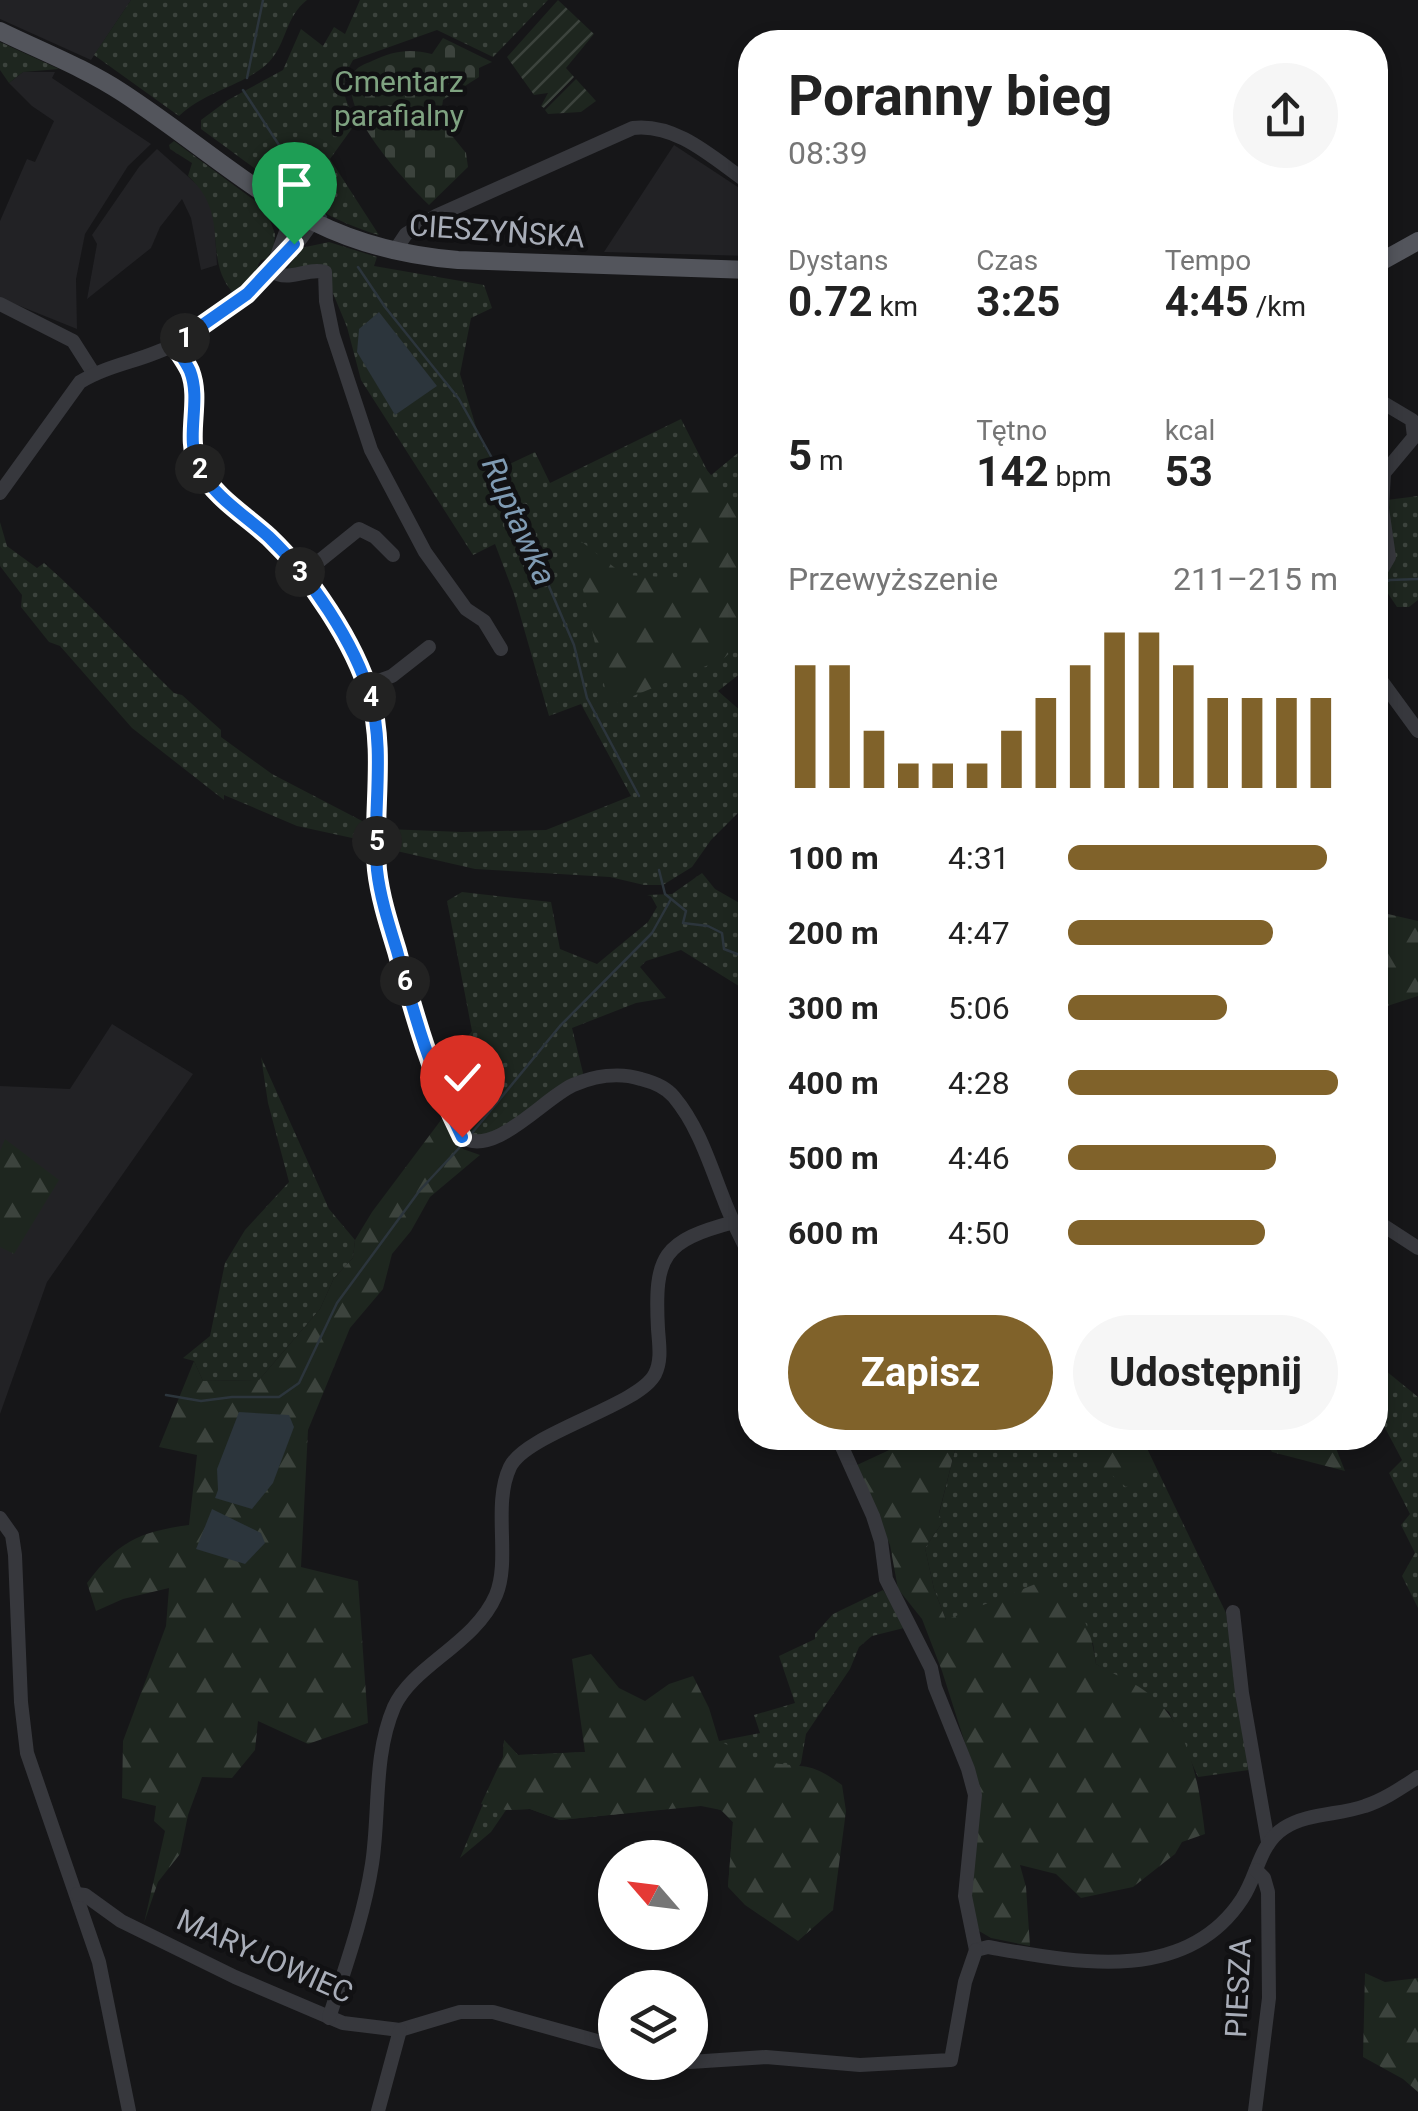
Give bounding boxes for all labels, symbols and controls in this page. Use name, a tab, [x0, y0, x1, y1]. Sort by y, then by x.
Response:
button: share	[1233, 63, 1338, 168]
park label: Cmentarz parafialny	[334, 64, 464, 133]
text: Poranny bieg	[788, 64, 1112, 128]
text: 08:39	[788, 134, 868, 172]
pin	[252, 142, 337, 245]
icon: arrive	[267, 157, 322, 212]
street label: CIESZYŃSKA	[408, 207, 587, 255]
text: Dystans	[788, 244, 888, 277]
text: Czas	[976, 244, 1038, 277]
text: Tempo	[1165, 244, 1251, 277]
text: 0.72	[788, 277, 872, 326]
text: 3:25	[976, 277, 1060, 326]
text: 4:45	[1165, 277, 1249, 326]
text: km	[872, 290, 918, 323]
text: /km	[1249, 290, 1306, 323]
pin: 1	[160, 313, 210, 363]
text: 1	[177, 321, 193, 354]
text: Tętno	[976, 414, 1047, 447]
text: kcal	[1165, 414, 1215, 447]
text: 5	[788, 431, 812, 480]
pin: 2	[175, 444, 225, 494]
text: m	[812, 444, 844, 477]
text: 142	[976, 447, 1049, 496]
text: 53	[1165, 447, 1213, 496]
water label: Ruptawka	[474, 451, 564, 591]
text: 2	[192, 452, 208, 485]
text: bpm	[1049, 460, 1112, 493]
pin: 3	[275, 547, 325, 597]
text: 3	[292, 555, 308, 588]
text: Przewyższenie	[788, 560, 998, 598]
text: 211–215 m	[1173, 560, 1338, 598]
pin: 4	[346, 672, 396, 722]
text: 4	[363, 680, 379, 713]
pin: 5	[352, 816, 402, 866]
text: 5	[369, 824, 385, 857]
text: 100 m	[788, 839, 879, 877]
text: 4:31	[948, 839, 1010, 877]
text: 200 m	[788, 914, 879, 952]
text: 4:47	[948, 914, 1010, 952]
pin: 6	[380, 956, 430, 1006]
text: 6	[397, 964, 413, 997]
text: 300 m	[788, 989, 879, 1027]
text: 5:06	[948, 989, 1010, 1027]
pin	[420, 1035, 505, 1138]
icon: check	[435, 1050, 490, 1105]
text: 400 m	[788, 1064, 879, 1102]
text: 4:28	[948, 1064, 1010, 1102]
text: 500 m	[788, 1139, 879, 1177]
text: 4:46	[948, 1139, 1010, 1177]
text: 600 m	[788, 1214, 879, 1252]
text: 4:50	[948, 1214, 1010, 1252]
button: Zapisz	[788, 1315, 1053, 1430]
button: Udostępnij	[1073, 1315, 1338, 1430]
north arrow	[598, 1840, 708, 1950]
map controls	[598, 1840, 708, 2080]
street label: MARYJOWIEC	[172, 1902, 358, 2010]
street label: PIESZA	[1218, 1937, 1258, 2039]
button: layers	[598, 1970, 708, 2080]

